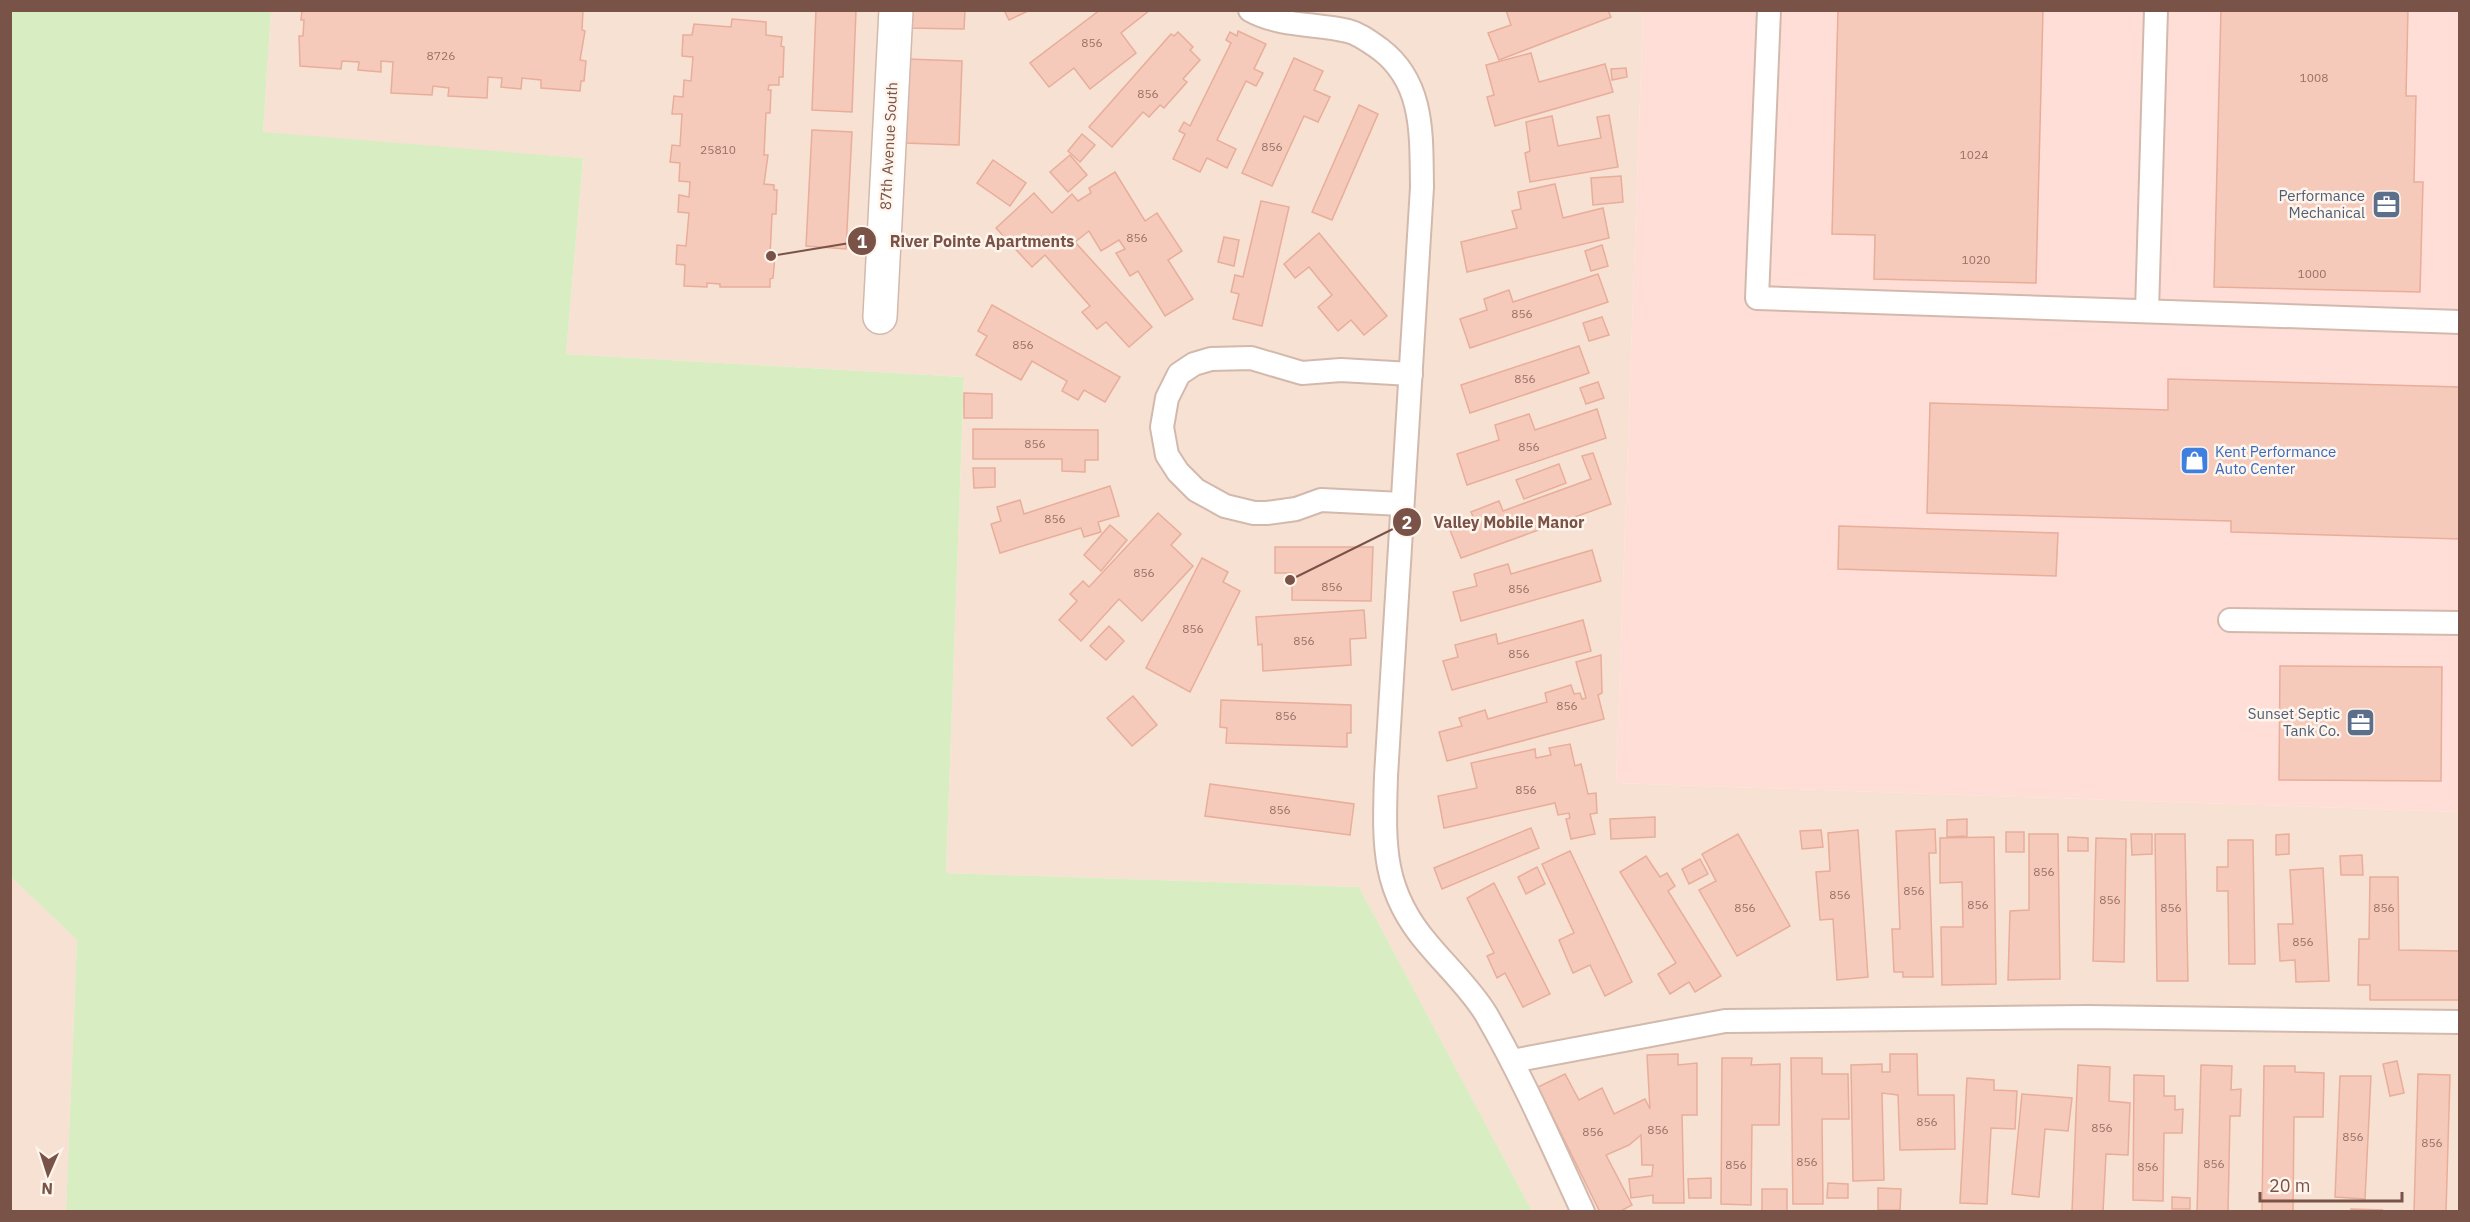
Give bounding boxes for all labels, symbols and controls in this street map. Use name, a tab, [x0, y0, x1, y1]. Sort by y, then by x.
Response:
house number: 856	[1081, 35, 1103, 50]
house number: 8726	[427, 48, 455, 63]
house number: 1008	[2300, 70, 2328, 85]
street label: 87th Avenue South	[876, 81, 901, 211]
house number: 856	[1137, 86, 1159, 101]
house number: 856	[1261, 139, 1283, 154]
house number: 25810	[700, 142, 736, 157]
house number: 1024	[1960, 147, 1988, 162]
place label: Performance Mechanical	[2278, 186, 2365, 222]
office icon: Performance Mechanical	[2370, 189, 2402, 221]
callout: River Pointe Apartments	[847, 224, 1086, 258]
text: 1	[857, 230, 868, 253]
house number: 856	[1126, 230, 1148, 245]
text: River Pointe Apartments	[890, 231, 1074, 251]
house number: 1020	[1962, 252, 1990, 267]
house number: 1000	[2298, 266, 2326, 281]
house number: 856	[1511, 306, 1533, 321]
house number: 856	[1012, 337, 1034, 352]
house number: 856	[1514, 371, 1536, 386]
house number: 856	[1024, 436, 1046, 451]
house number: 856	[1518, 439, 1540, 454]
place label: Kent Performance Auto Center	[2215, 442, 2336, 478]
shop icon: Kent Performance Auto Center	[2178, 445, 2210, 477]
callout: Valley Mobile Manor	[1392, 505, 1597, 539]
house number: 856	[1044, 511, 1066, 526]
text: 2	[1402, 511, 1412, 534]
text: Valley Mobile Manor	[1434, 512, 1585, 532]
house number: 856	[1133, 565, 1155, 580]
house number: 856	[1321, 579, 1343, 594]
house number: 856	[1508, 581, 1530, 596]
house number: 856	[1182, 621, 1204, 636]
house number: 856	[1293, 633, 1315, 648]
house number: 856	[1508, 646, 1530, 661]
house number: 856	[1556, 698, 1578, 713]
place label: Sunset Septic Tank Co.	[2248, 704, 2340, 740]
office icon: Sunset Septic Tank Co.	[2345, 707, 2377, 739]
house number: 856	[1275, 708, 1297, 723]
house number: 856	[1515, 782, 1537, 797]
house number: 856	[1269, 802, 1291, 817]
house number: 856	[2033, 864, 2055, 879]
house number: 856	[1903, 883, 1925, 898]
house number: 856	[1829, 887, 1851, 902]
house number: 856	[2099, 892, 2121, 907]
house number: 856	[1967, 897, 1989, 912]
house number: 856	[1734, 900, 1756, 915]
house number: 856	[2160, 900, 2182, 915]
house number: 856	[2373, 900, 2395, 915]
house number: 856	[2292, 934, 2314, 949]
house number: 856	[1916, 1114, 1938, 1129]
house number: 856	[2091, 1120, 2113, 1135]
house number: 856	[1647, 1122, 1669, 1137]
house number: 856	[1582, 1124, 1604, 1139]
house number: 856	[2342, 1129, 2364, 1144]
house number: 856	[2421, 1135, 2443, 1150]
north arrow	[18, 1144, 78, 1204]
house number: 856	[1796, 1154, 1818, 1169]
house number: 856	[2203, 1156, 2225, 1171]
house number: 856	[1725, 1157, 1747, 1172]
house number: 856	[2137, 1159, 2159, 1174]
scale bar	[2260, 1165, 2402, 1203]
text: 20 m	[2269, 1174, 2311, 1197]
text: N	[41, 1179, 54, 1199]

